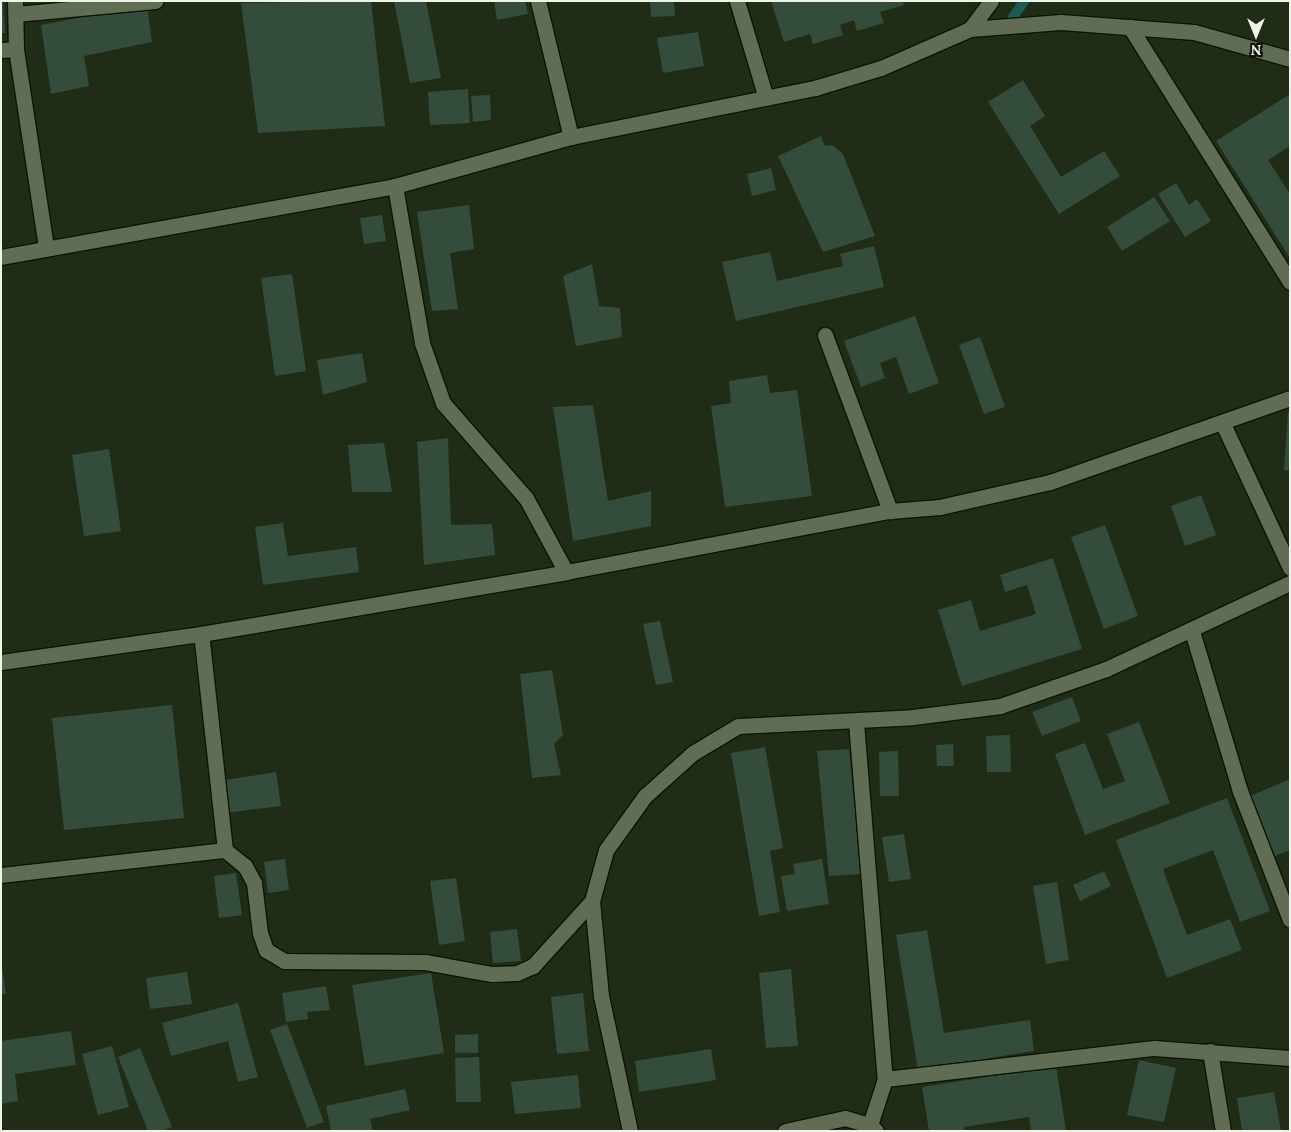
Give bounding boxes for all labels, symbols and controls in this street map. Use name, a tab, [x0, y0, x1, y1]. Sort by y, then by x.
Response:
north arrow	[1231, 10, 1281, 60]
text: N	[1251, 41, 1261, 59]

